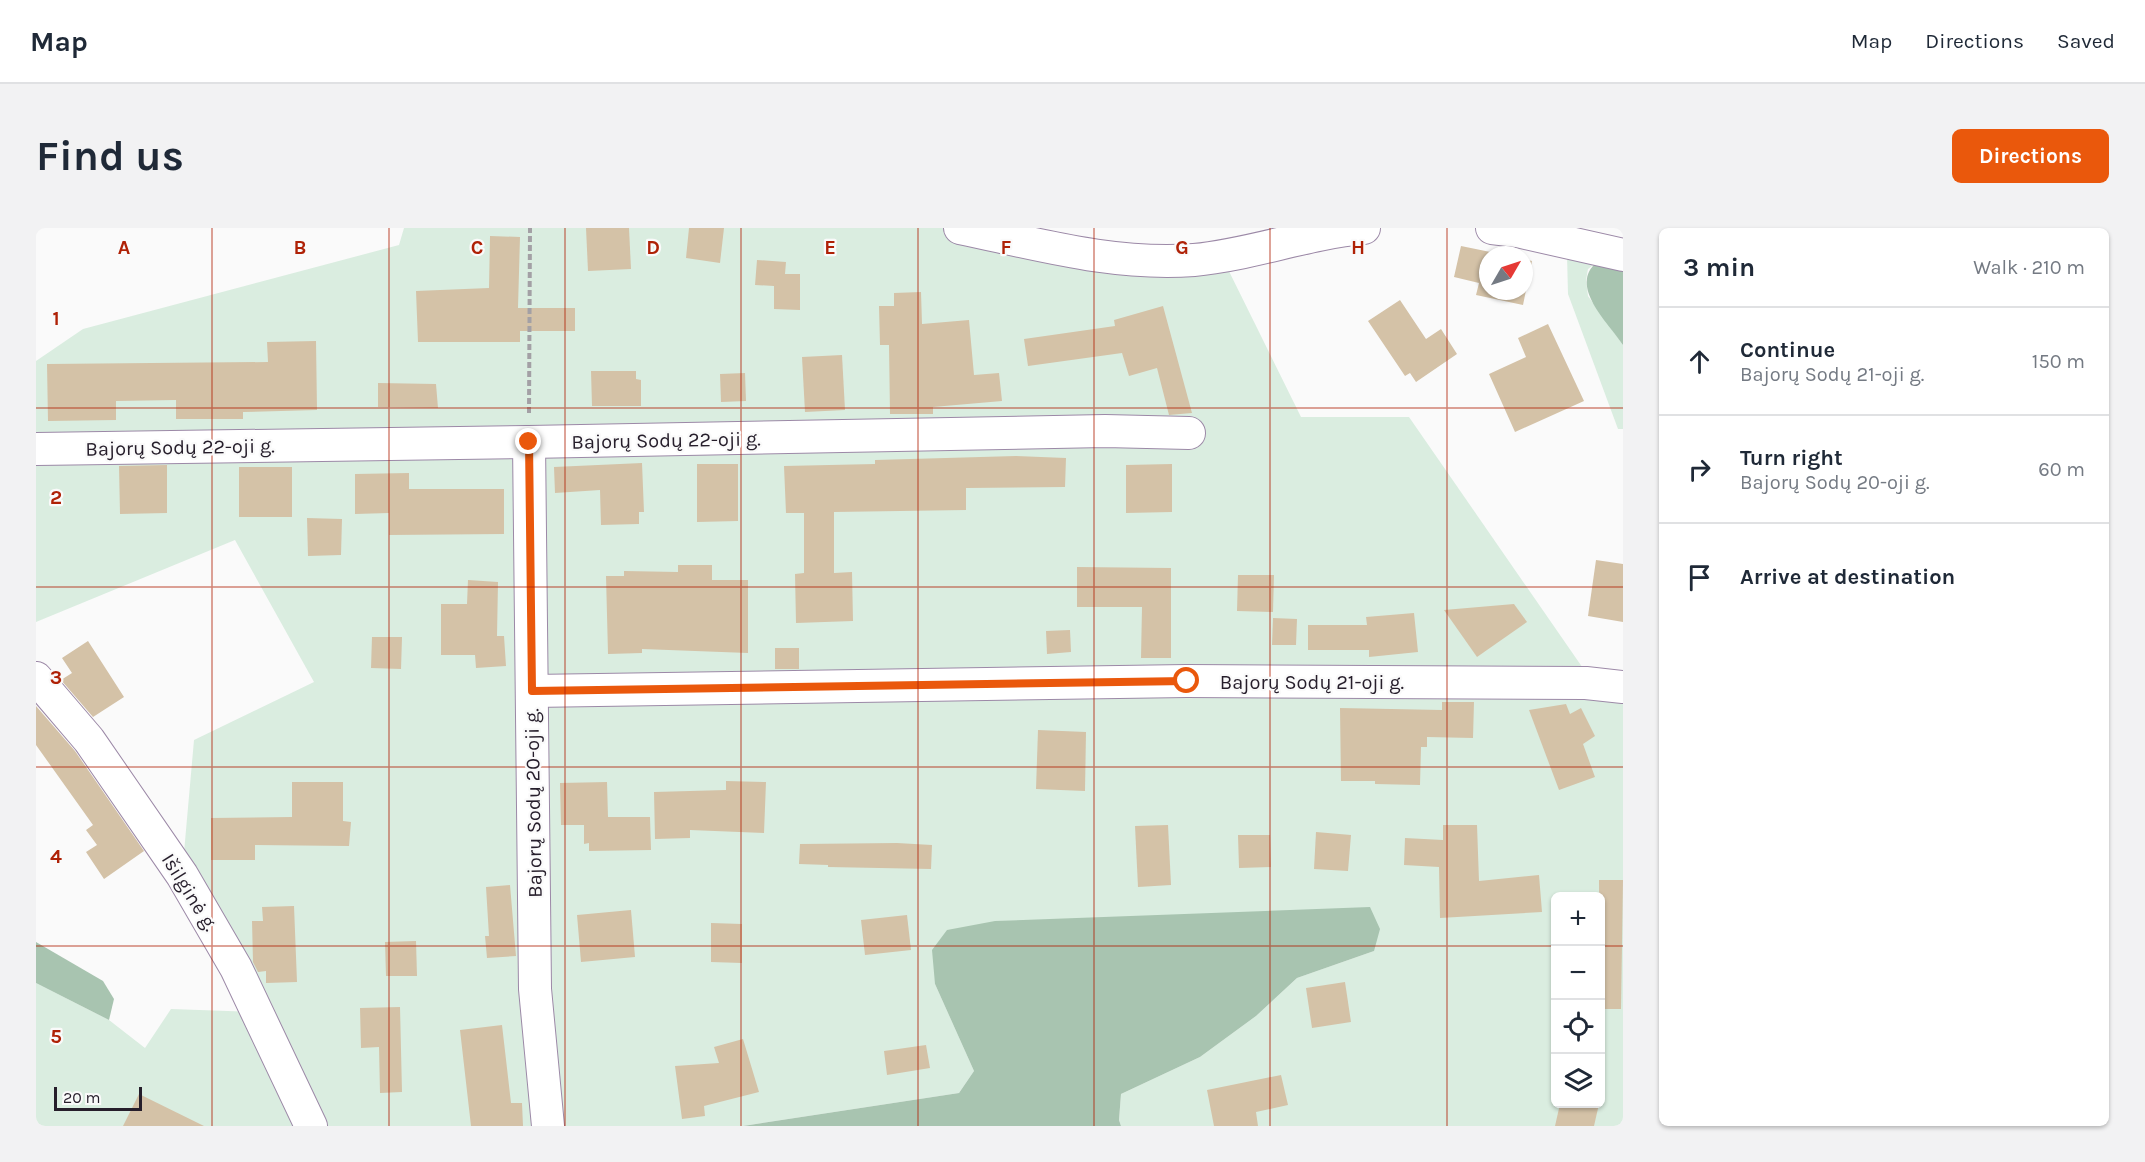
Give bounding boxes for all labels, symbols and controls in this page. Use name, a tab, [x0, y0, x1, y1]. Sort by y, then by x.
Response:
text: Map	[30, 25, 88, 58]
text: Map	[1851, 29, 1892, 53]
text: Directions	[1925, 29, 2024, 53]
text: Saved	[2057, 29, 2115, 53]
button: Directions	[1952, 129, 2109, 183]
text: Find us	[36, 131, 184, 181]
text: A	[118, 236, 131, 259]
text: B	[294, 236, 306, 259]
text: C	[471, 236, 483, 259]
text: D	[646, 236, 660, 259]
text: E	[824, 236, 836, 259]
text: F	[1001, 236, 1012, 259]
text: G	[1175, 236, 1189, 259]
text: H	[1351, 236, 1365, 259]
north arrow	[1479, 246, 1533, 300]
text: 3 min	[1683, 252, 1755, 283]
text: Walk · 210 m	[1973, 256, 2085, 279]
text: 1	[52, 307, 60, 330]
text: Continue	[1740, 337, 1835, 363]
icon: ahead	[1683, 345, 1716, 378]
text: 150 m	[2032, 350, 2085, 373]
text: Bajorų Sodų 21-oji g.	[1740, 363, 1924, 386]
street label: Bajorų Sodų 22-oji g.	[571, 427, 761, 454]
route end	[515, 428, 541, 454]
street label: Bajorų Sodų 22-oji g.	[85, 434, 275, 461]
text: Turn right	[1740, 445, 1843, 471]
icon: right	[1683, 453, 1716, 486]
text: 60 m	[2038, 458, 2085, 481]
text: Bajorų Sodų 20-oji g.	[1740, 471, 1930, 494]
text: 2	[50, 486, 62, 509]
icon: arrive	[1683, 561, 1716, 594]
text: Arrive at destination	[1740, 564, 1955, 590]
text: 3	[50, 666, 62, 689]
route start	[1173, 667, 1199, 693]
street label: Bajorų Sodų 21-oji g.	[1220, 671, 1404, 694]
street label: Bajorų Sodų 20-oji g.	[520, 708, 547, 898]
text: 4	[50, 845, 62, 868]
street label: Išilginė g.	[157, 849, 222, 935]
map controls	[1551, 892, 1605, 1108]
button: +	[1551, 892, 1605, 946]
button: −	[1551, 946, 1605, 1000]
button: locate	[1551, 1000, 1605, 1054]
text: 5	[50, 1025, 62, 1048]
button: layers	[1551, 1054, 1605, 1108]
scale bar	[54, 1084, 142, 1112]
text: 20 m	[63, 1088, 101, 1107]

